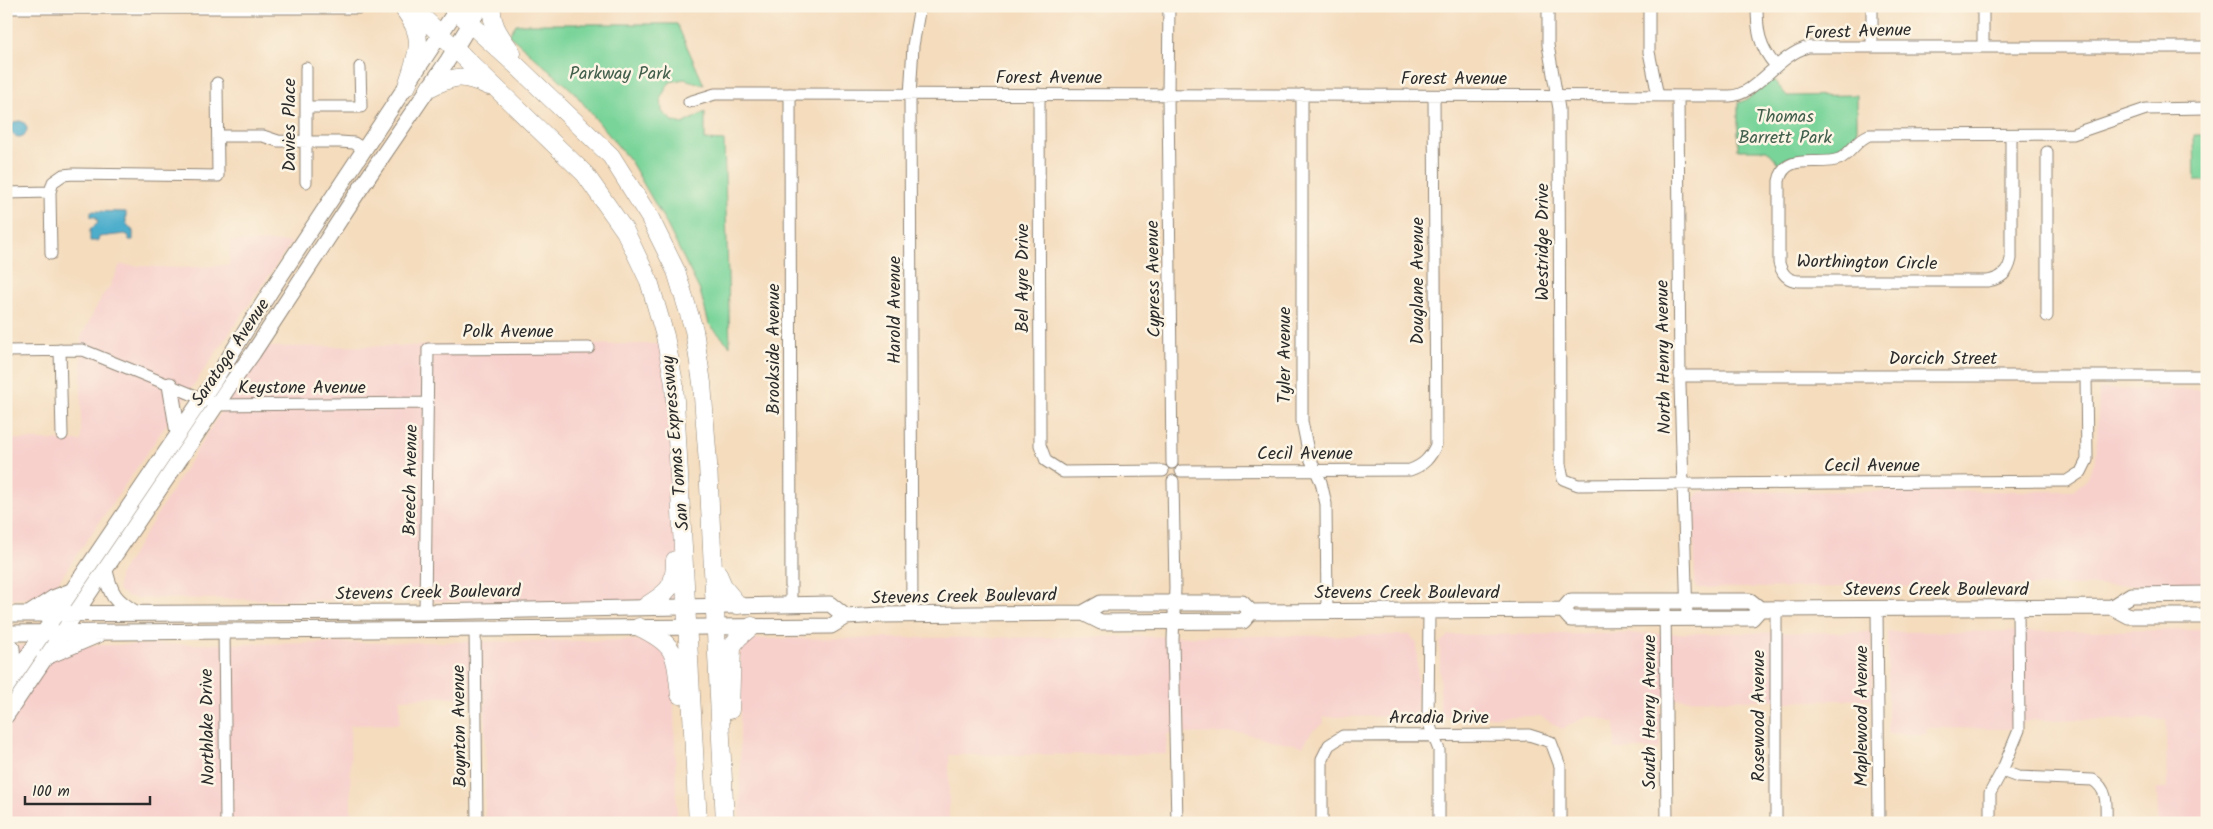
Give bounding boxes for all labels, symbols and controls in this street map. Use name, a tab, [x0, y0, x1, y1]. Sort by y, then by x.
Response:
street label: Forest Avenue	[1804, 16, 1912, 49]
park label: Parkway Park	[569, 60, 671, 89]
street label: Forest Avenue	[996, 64, 1102, 93]
street label: Forest Avenue	[1401, 65, 1507, 94]
street label: Davies Place	[276, 78, 305, 172]
park label: Thomas Barrett Park	[1738, 103, 1832, 153]
street label: Westridge Drive	[1529, 183, 1558, 301]
street label: Douglane Avenue	[1404, 217, 1433, 345]
street label: Cypress Avenue	[1139, 220, 1170, 338]
street label: Bel Ayre Drive	[1009, 223, 1038, 333]
street label: Worthington Circle	[1796, 248, 1938, 279]
street label: Harold Avenue	[881, 256, 910, 364]
street label: North Henry Avenue	[1649, 279, 1680, 434]
street label: Brookside Avenue	[760, 283, 789, 415]
street label: Saratoga Avenue	[184, 293, 278, 413]
street label: Tyler Avenue	[1271, 307, 1300, 403]
street label: Polk Avenue	[463, 318, 554, 347]
street label: Dorcich Street	[1889, 345, 1998, 374]
street label: San Tomas Expressway	[654, 354, 699, 532]
street label: Keystone Avenue	[238, 374, 366, 403]
street label: Breech Avenue	[396, 424, 427, 536]
street label: Cecil Avenue	[1257, 440, 1353, 469]
street label: Cecil Avenue	[1824, 452, 1920, 481]
street label: Stevens Creek Boulevard	[1843, 576, 2030, 605]
street label: Stevens Creek Boulevard	[335, 577, 522, 610]
street label: Stevens Creek Boulevard	[1314, 579, 1501, 608]
street label: Stevens Creek Boulevard	[871, 581, 1058, 614]
street label: South Henry Avenue	[1636, 635, 1665, 789]
street label: Maplewood Avenue	[1848, 645, 1877, 787]
street label: Rosewood Avenue	[1745, 650, 1774, 782]
street label: Boynton Avenue	[445, 664, 476, 788]
street label: Northlake Drive	[193, 668, 224, 786]
street label: Arcadia Drive	[1389, 704, 1489, 733]
scale bar	[25, 774, 150, 806]
text: 100 m	[32, 780, 70, 804]

